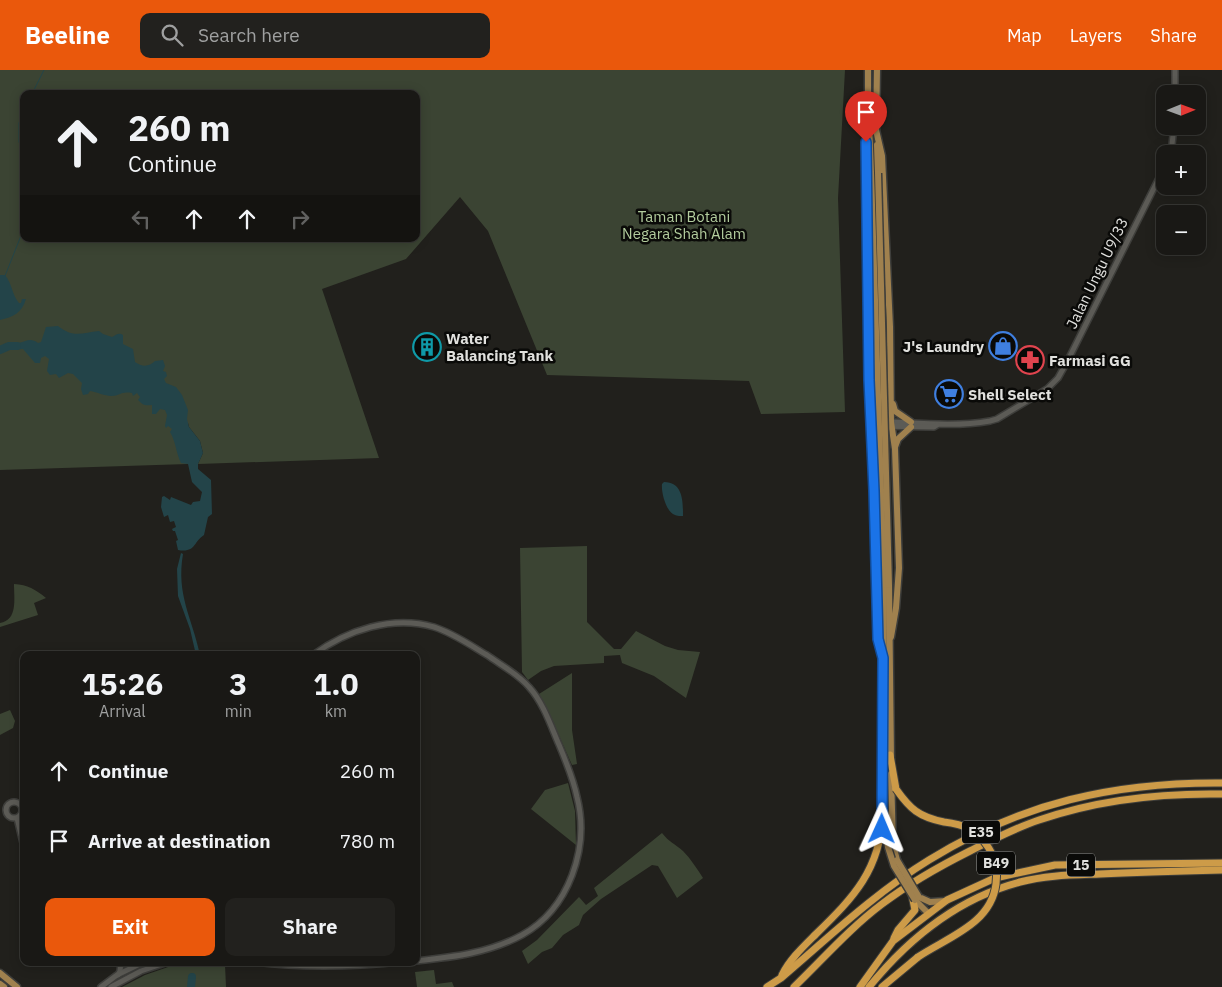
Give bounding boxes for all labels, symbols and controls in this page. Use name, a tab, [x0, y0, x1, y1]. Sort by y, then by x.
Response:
search box	[140, 13, 490, 58]
text: Beeline	[25, 19, 110, 51]
icon: search	[158, 21, 186, 49]
text: Search here	[198, 23, 300, 47]
text: Map	[1007, 24, 1042, 47]
text: Layers	[1070, 24, 1122, 47]
text: Share	[1150, 24, 1197, 47]
north arrow	[1156, 85, 1206, 135]
map controls	[1156, 85, 1206, 255]
pin	[845, 91, 887, 142]
icon: arrive	[852, 98, 880, 126]
text: 260 m	[128, 105, 231, 151]
icon: ahead	[45, 110, 110, 175]
button: +	[1156, 145, 1206, 195]
text: Continue	[128, 149, 217, 178]
icon: left	[127, 205, 155, 233]
icon: ahead	[180, 205, 208, 233]
icon: ahead	[233, 205, 261, 233]
icon: right	[286, 205, 314, 233]
button: −	[1156, 205, 1206, 255]
park label: Taman Botani Negara Shah Alam	[622, 207, 746, 243]
street label: Jalan Ungu U9/33	[1062, 214, 1132, 332]
place label: Water Balancing Tank	[446, 329, 554, 365]
shop icon: J's Laundry	[988, 331, 1018, 361]
building icon: Water Balancing Tank	[412, 332, 442, 362]
place label: J's Laundry	[903, 337, 984, 356]
pharmacy icon: Farmasi GG	[1015, 345, 1045, 375]
place label: Farmasi GG	[1049, 351, 1131, 370]
supermarket icon: Shell Select	[934, 379, 964, 409]
place label: Shell Select	[968, 385, 1052, 404]
text: 15:26	[81, 664, 163, 703]
text: 3	[229, 664, 247, 703]
text: 1.0	[313, 664, 359, 703]
text: Arrival	[99, 701, 146, 721]
text: min	[225, 701, 252, 721]
text: km	[325, 701, 347, 721]
icon: ahead	[45, 757, 73, 785]
text: Continue	[88, 759, 168, 783]
text: 260 m	[340, 759, 395, 783]
position arrow	[855, 802, 907, 854]
road number: E35	[962, 820, 1000, 844]
icon: arrive	[45, 827, 73, 855]
text: Arrive at destination	[88, 829, 271, 853]
text: 780 m	[340, 829, 395, 853]
road number: B49	[977, 851, 1015, 874]
road number: 15	[1067, 854, 1095, 876]
button: Exit	[45, 898, 215, 956]
button: Share	[225, 898, 395, 956]

